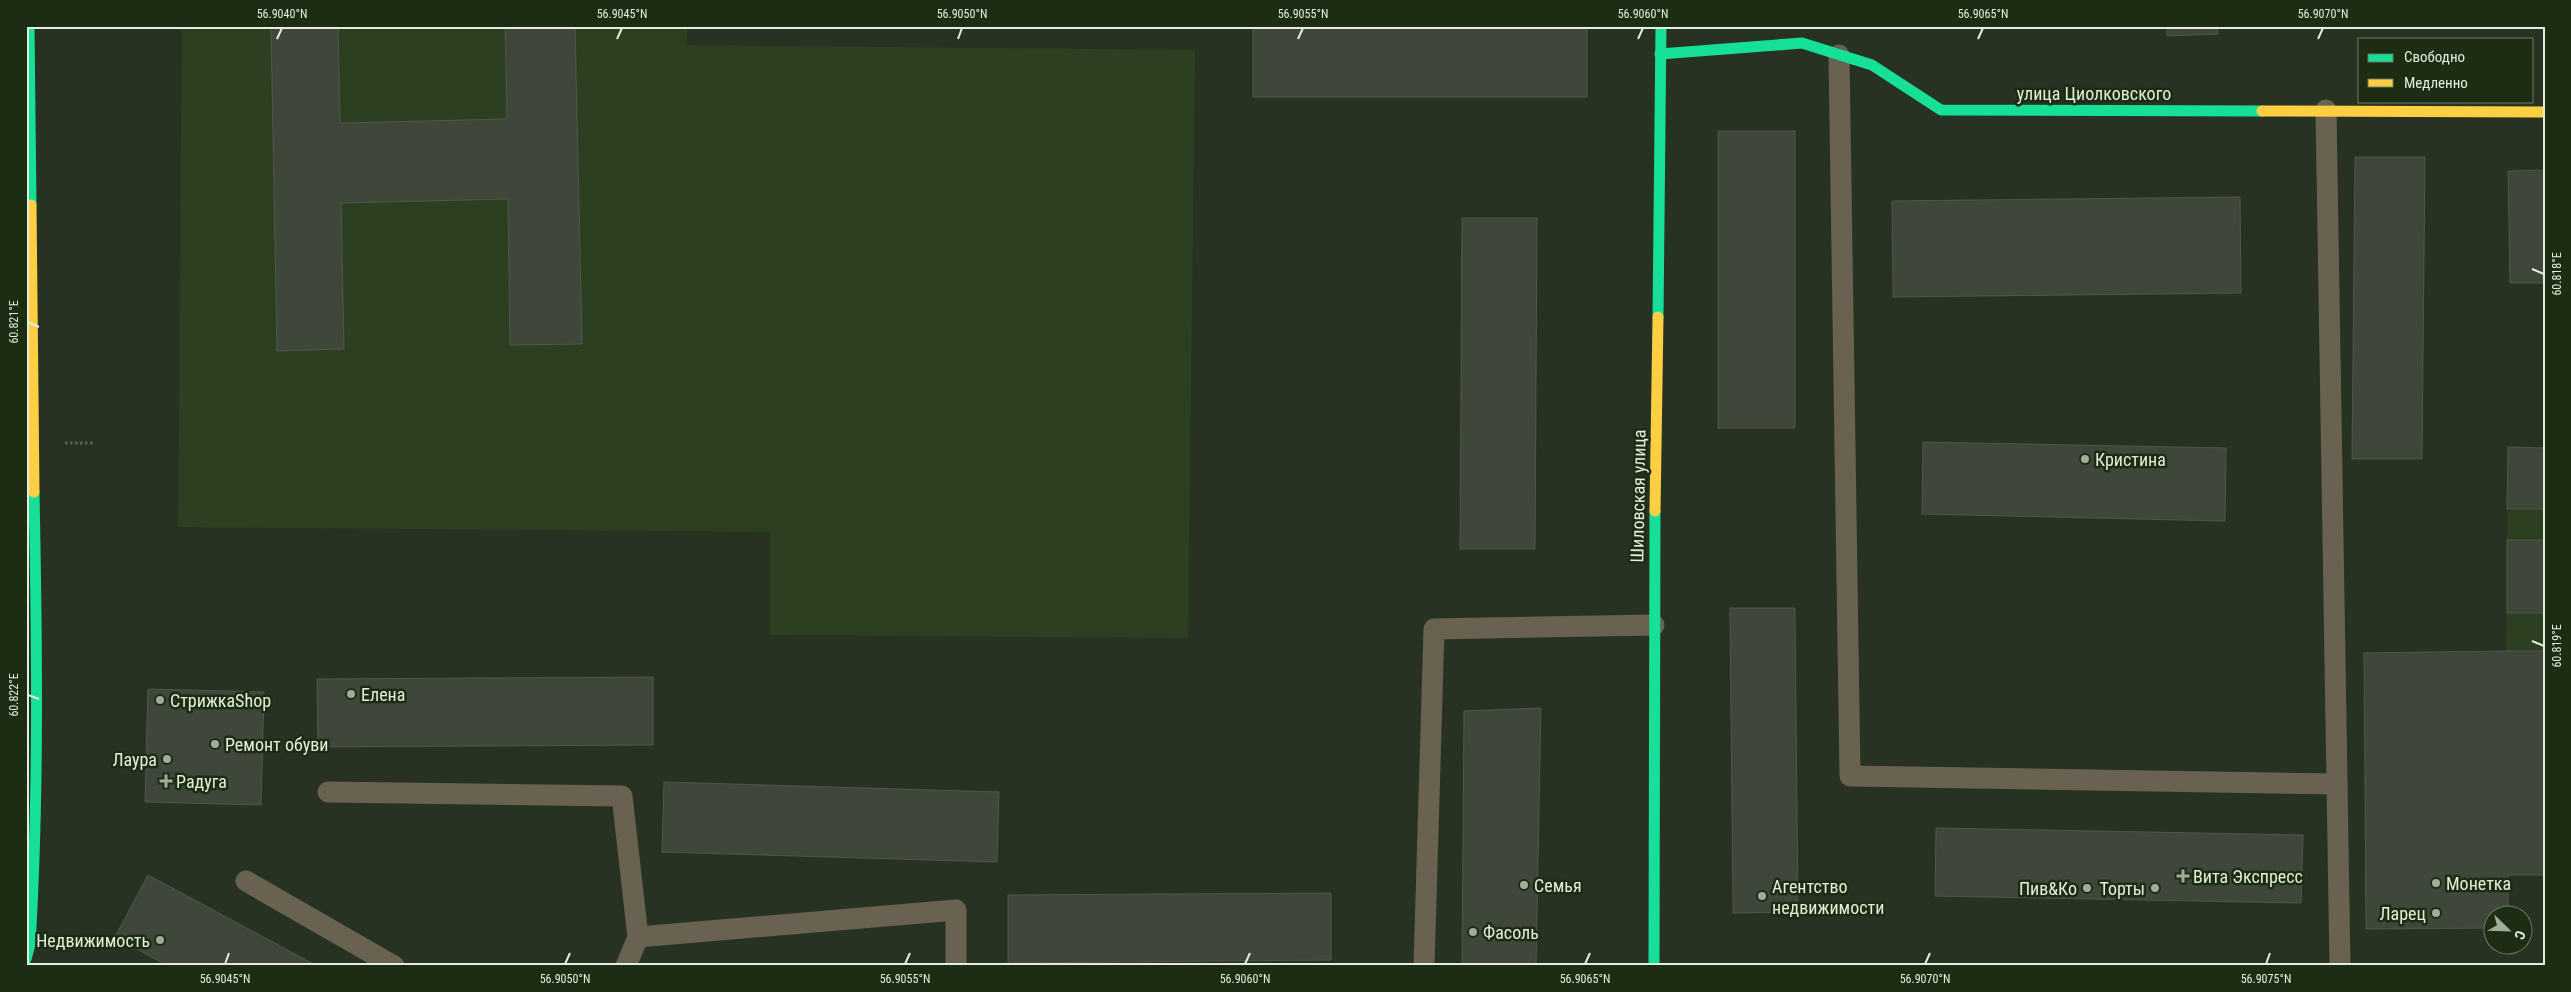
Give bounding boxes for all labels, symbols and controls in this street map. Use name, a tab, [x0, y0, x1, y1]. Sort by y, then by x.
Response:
text: 56.9040°N	[257, 7, 307, 21]
text: 56.9045°N	[597, 7, 647, 21]
text: 56.9050°N	[937, 7, 987, 21]
text: 56.9055°N	[1278, 7, 1328, 21]
text: 56.9060°N	[1618, 7, 1668, 21]
text: 56.9065°N	[1958, 7, 2008, 21]
text: 56.9070°N	[2298, 7, 2348, 21]
legend	[2358, 38, 2534, 102]
text: Свободно	[2404, 48, 2465, 66]
text: Медленно	[2404, 74, 2468, 92]
street label: улица Циолковского	[2017, 83, 2171, 104]
text: 60.818°E	[2550, 252, 2564, 296]
text: 60.821°E	[7, 300, 21, 344]
street label: Шиловская улица	[1626, 429, 1650, 563]
place label: Кристина	[2095, 449, 2166, 470]
marker: Кристина	[2079, 453, 2091, 465]
text: 60.819°E	[2550, 624, 2564, 668]
text: 60.822°E	[7, 673, 21, 717]
place label: Елена	[361, 684, 405, 705]
marker: Елена	[345, 688, 357, 700]
place label: СтрижкаShop	[170, 690, 271, 711]
marker: СтрижкаShop	[154, 694, 166, 706]
place label: Ремонт обуви	[225, 734, 328, 755]
marker: Ремонт обуви	[209, 738, 221, 750]
place label: Лаура	[112, 749, 157, 770]
marker: Лаура	[161, 753, 173, 765]
place label: Радуга	[176, 771, 227, 792]
marker: Радуга	[160, 775, 172, 787]
place label: Вита Экспресс	[2193, 866, 2303, 887]
marker: Вита Экспресс	[2177, 870, 2189, 882]
place label: Монетка	[2446, 873, 2511, 894]
place label: Семья	[1534, 875, 1582, 896]
place label: Агентство недвижимости	[1772, 876, 1884, 918]
marker: Монетка	[2430, 877, 2442, 889]
place label: Пив&Ко	[2019, 878, 2077, 899]
place label: Торты	[2099, 878, 2145, 899]
marker: Семья	[1518, 879, 1530, 891]
marker: Пив&Ко	[2081, 882, 2093, 894]
marker: Торты	[2149, 882, 2161, 894]
marker: Агентство недвижимости	[1756, 890, 1768, 902]
place label: Ларец	[2380, 903, 2426, 924]
north arrow	[2484, 904, 2534, 954]
marker: Ларец	[2430, 907, 2442, 919]
place label: Фасоль	[1483, 922, 1539, 943]
marker: Фасоль	[1467, 926, 1479, 938]
text: С	[2511, 928, 2529, 942]
place label: Недвижимость	[36, 930, 150, 951]
marker: Недвижимость	[154, 934, 166, 946]
text: 56.9045°N	[200, 972, 250, 986]
text: 56.9050°N	[540, 972, 590, 986]
text: 56.9055°N	[880, 972, 930, 986]
text: 56.9060°N	[1220, 972, 1270, 986]
text: 56.9065°N	[1560, 972, 1610, 986]
text: 56.9070°N	[1900, 972, 1950, 986]
text: 56.9075°N	[2241, 972, 2291, 986]

